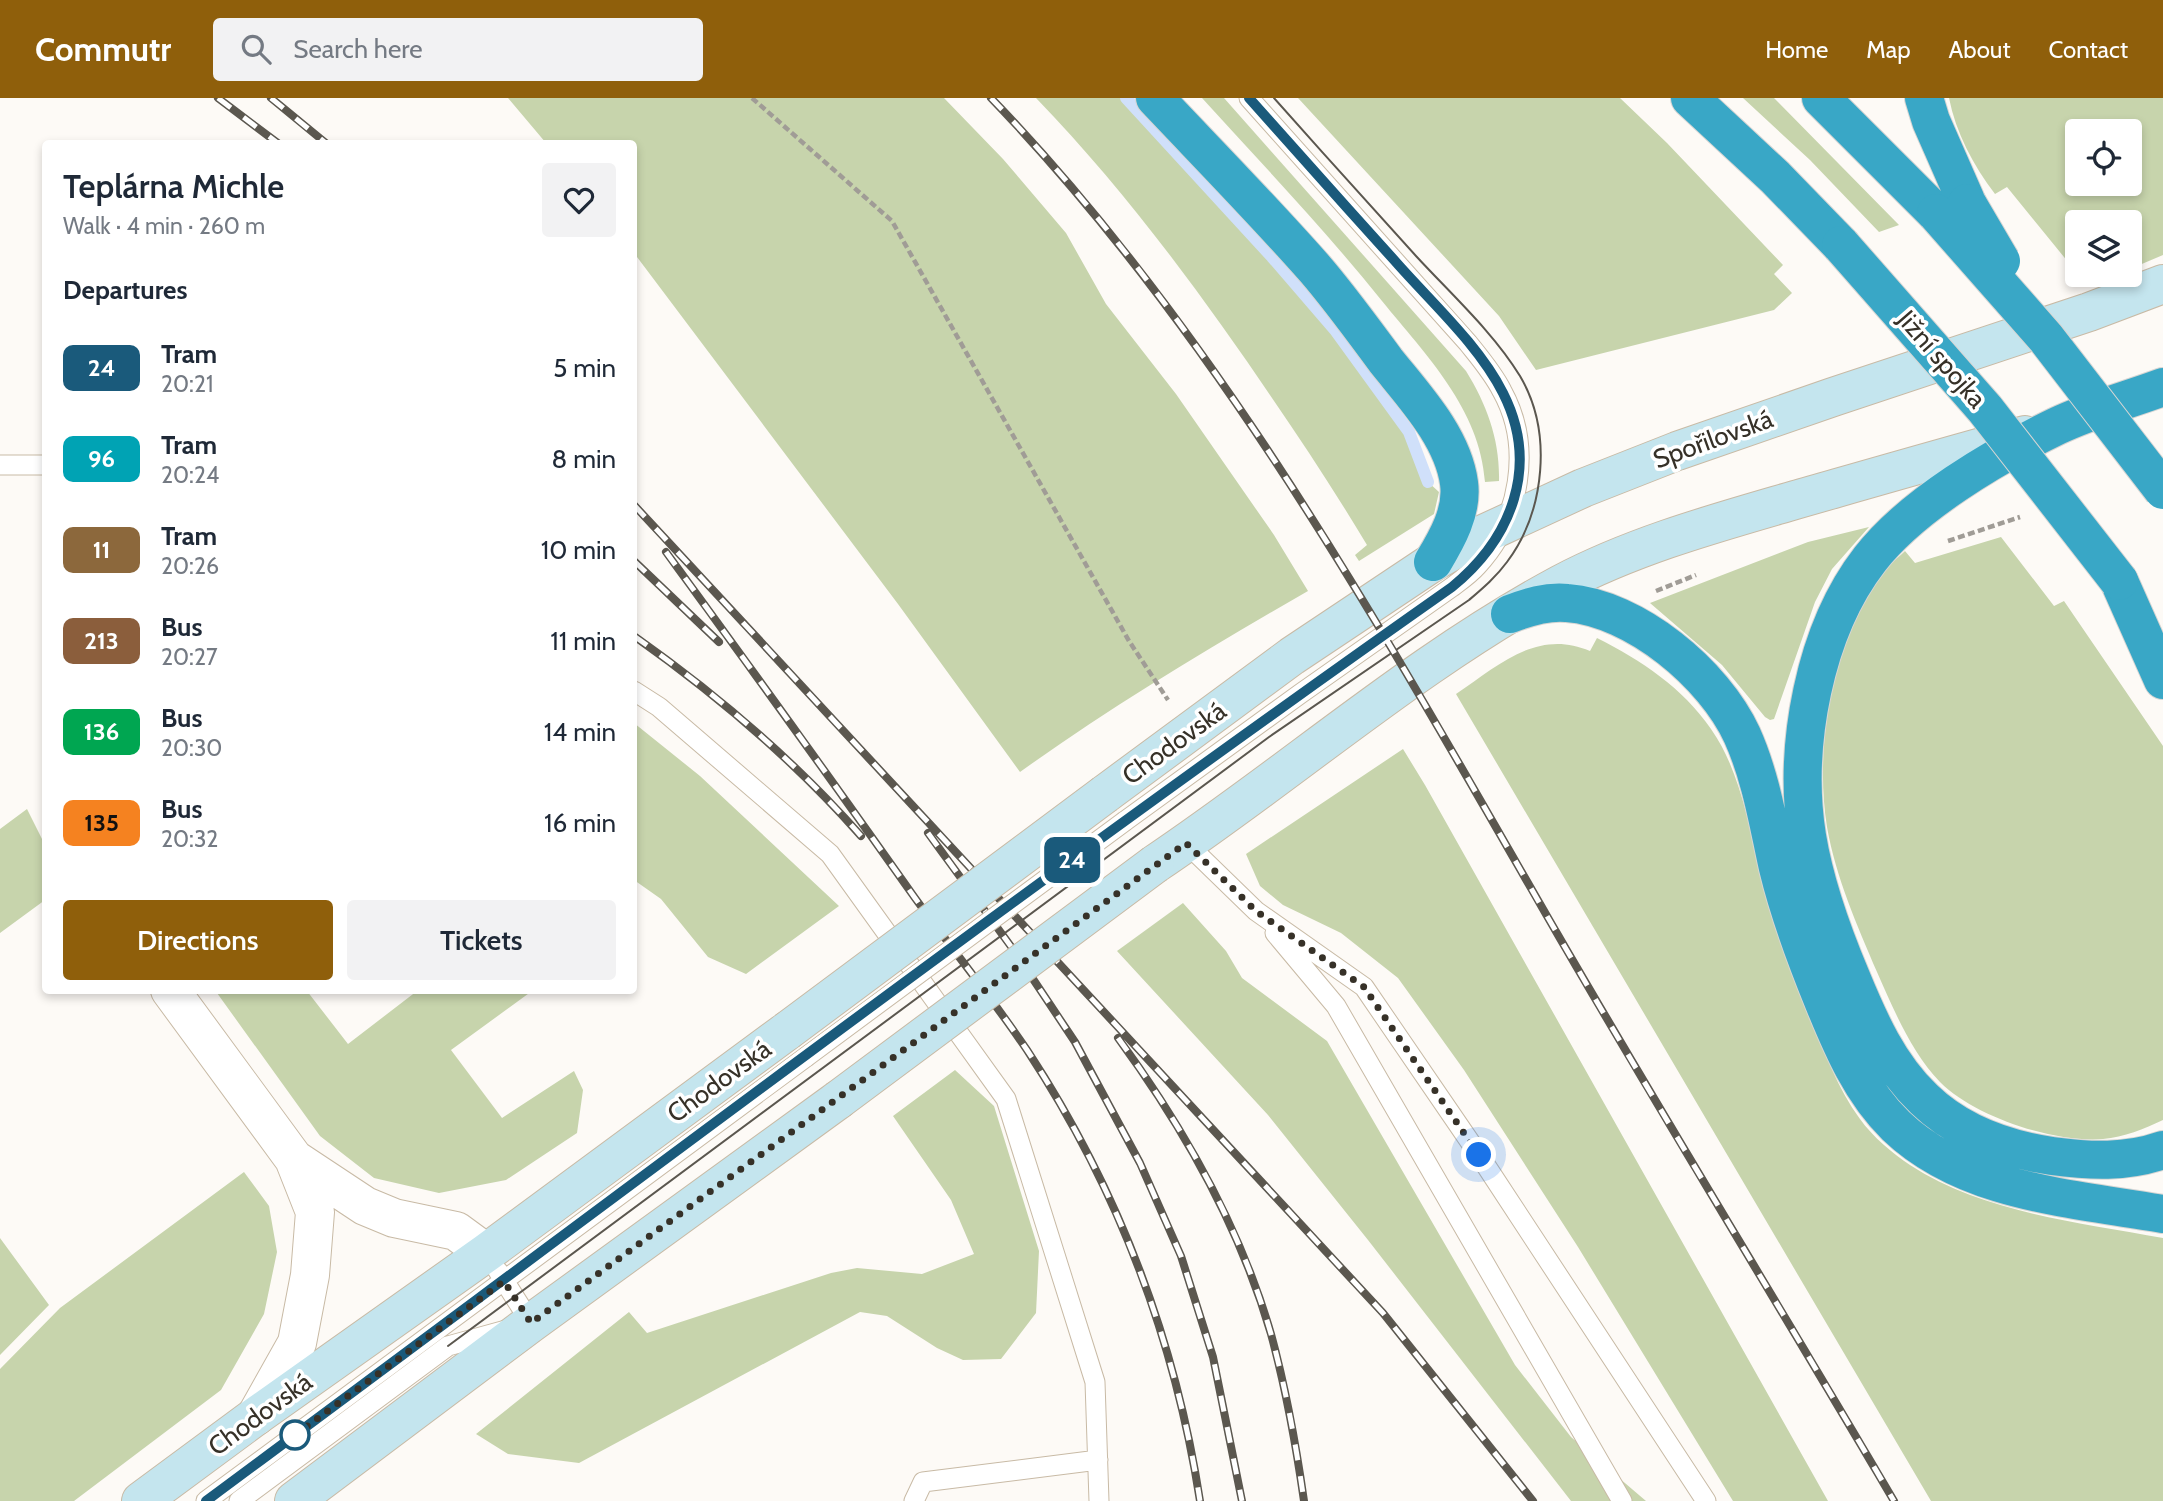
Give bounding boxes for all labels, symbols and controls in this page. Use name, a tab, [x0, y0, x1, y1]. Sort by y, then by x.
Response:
search box	[213, 18, 703, 81]
text: Commutr	[35, 29, 171, 69]
icon: search	[237, 30, 275, 68]
text: Search here	[293, 33, 422, 65]
text: Home	[1765, 35, 1828, 64]
text: Map	[1866, 35, 1911, 64]
text: About	[1949, 35, 2011, 64]
text: Contact	[2049, 35, 2128, 64]
map controls	[2065, 119, 2142, 287]
button: locate	[2065, 119, 2142, 196]
button: heart	[542, 163, 616, 237]
text: Teplárna Michle	[63, 166, 284, 206]
button: layers	[2065, 210, 2142, 287]
text: Walk · 4 min · 260 m	[63, 212, 265, 240]
text: Departures	[63, 274, 187, 306]
street label: Jižní spojka	[1890, 303, 1993, 415]
text: Tram	[161, 338, 217, 370]
text: 5 min	[553, 352, 616, 384]
text: 24	[88, 353, 115, 382]
text: 20:21	[161, 370, 213, 398]
street label: Spořilovská	[1649, 402, 1778, 475]
text: Tram	[161, 429, 217, 461]
text: 8 min	[552, 443, 616, 475]
text: 96	[88, 444, 115, 473]
text: 20:24	[161, 461, 219, 489]
text: Tram	[161, 520, 217, 552]
text: 10 min	[541, 534, 616, 566]
text: 11	[93, 535, 110, 564]
text: 20:26	[161, 552, 219, 580]
text: Bus	[161, 611, 202, 643]
text: 11 min	[550, 625, 616, 657]
text: 213	[84, 626, 119, 655]
text: 20:27	[161, 643, 218, 671]
street label: Chodovská	[1116, 694, 1233, 791]
text: Bus	[161, 702, 202, 734]
text: 14 min	[544, 716, 616, 748]
text: 136	[84, 717, 119, 746]
text: 20:30	[161, 734, 222, 762]
text: Bus	[161, 793, 202, 825]
text: 16 min	[544, 807, 616, 839]
text: 135	[84, 808, 119, 837]
text: 20:32	[161, 825, 218, 853]
line badge: 24	[1040, 837, 1104, 883]
text: 24	[1058, 845, 1086, 874]
button: Directions	[63, 900, 333, 980]
button: Tickets	[347, 900, 616, 980]
street label: Chodovská	[661, 1032, 778, 1129]
your location	[1461, 1137, 1496, 1172]
street label: Chodovská	[202, 1365, 319, 1462]
unlabelled marker	[280, 1420, 310, 1450]

